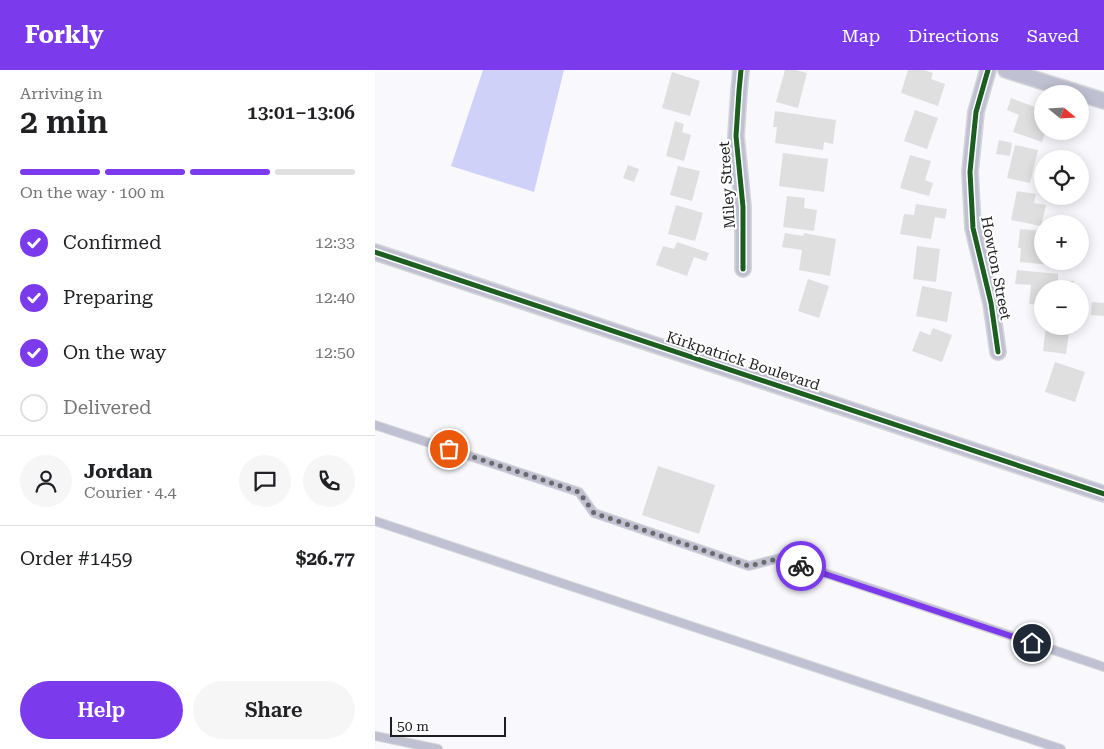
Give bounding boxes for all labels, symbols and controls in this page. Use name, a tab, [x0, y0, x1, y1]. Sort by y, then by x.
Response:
text: Forkly	[25, 21, 104, 49]
text: Map	[842, 25, 880, 46]
text: Directions	[908, 25, 999, 46]
text: Saved	[1027, 25, 1079, 46]
text: Arriving in	[20, 84, 103, 103]
north arrow	[1034, 85, 1089, 140]
map controls	[1034, 85, 1089, 335]
text: 13:01–13:06	[247, 101, 355, 124]
text: 2 min	[20, 103, 108, 141]
street label: Miley Street	[715, 140, 739, 229]
button: locate	[1034, 150, 1089, 205]
text: On the way · 100 m	[20, 183, 165, 202]
street label: Howton Street	[977, 215, 1015, 322]
button: +	[1034, 215, 1089, 270]
icon: check	[20, 229, 48, 257]
text: Confirmed	[63, 231, 161, 254]
text: 12:33	[315, 233, 355, 252]
button: −	[1034, 280, 1089, 335]
icon: check	[20, 284, 48, 312]
text: Preparing	[63, 286, 153, 309]
text: 12:40	[315, 288, 355, 307]
street label: Kirkpatrick Boulevard	[664, 328, 822, 394]
icon: check	[20, 339, 48, 367]
text: On the way	[63, 341, 166, 364]
text: 12:50	[315, 343, 355, 362]
text: Delivered	[63, 396, 151, 419]
pin	[428, 428, 470, 470]
icon: bag	[435, 435, 463, 463]
button: person	[20, 455, 72, 507]
button: chat	[239, 455, 291, 507]
button: phone	[303, 455, 355, 507]
text: Jordan	[84, 460, 153, 483]
text: Courier · 4.4	[84, 483, 177, 502]
courier	[776, 541, 826, 591]
text: Order #1459	[20, 547, 132, 570]
text: $26.77	[296, 547, 355, 570]
icon: bike	[787, 552, 815, 580]
pin	[1011, 622, 1053, 664]
icon: home	[1018, 629, 1046, 657]
button: Help	[20, 681, 183, 739]
button: Share	[193, 681, 355, 739]
scale bar	[390, 714, 506, 737]
text: 50 m	[397, 718, 429, 734]

